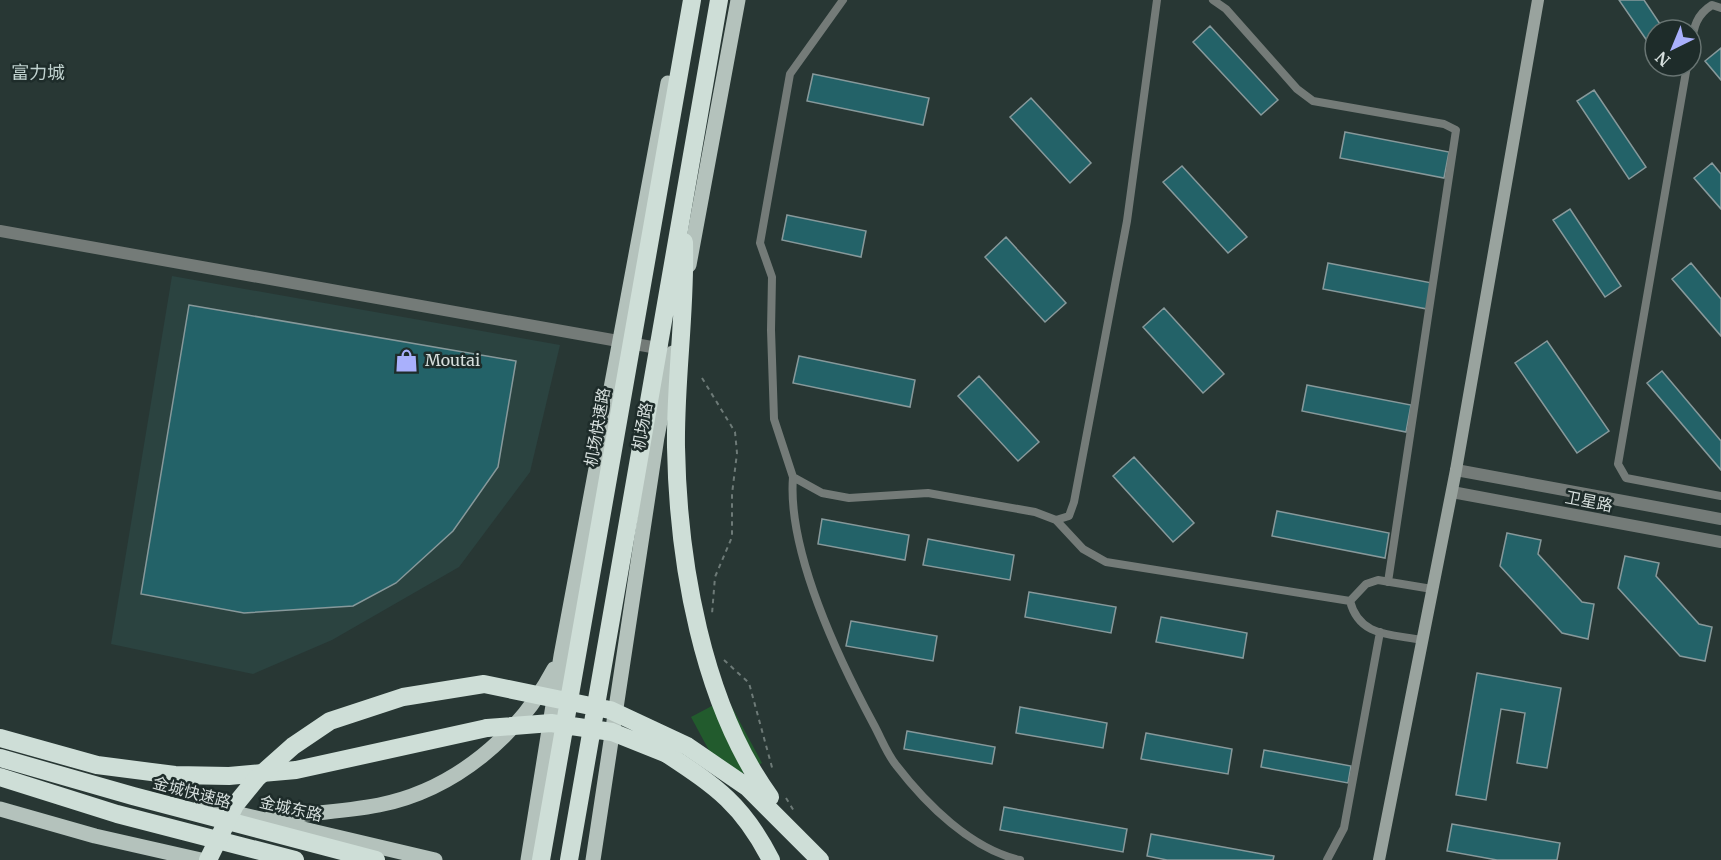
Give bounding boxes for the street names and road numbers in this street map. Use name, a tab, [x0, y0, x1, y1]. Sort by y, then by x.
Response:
street label: 机场快速路	[580, 386, 614, 468]
street label: 机场路	[628, 401, 656, 451]
street label: 卫星路	[1564, 487, 1614, 515]
street label: 金城快速路	[151, 772, 233, 812]
street label: 金城东路	[258, 791, 324, 825]

